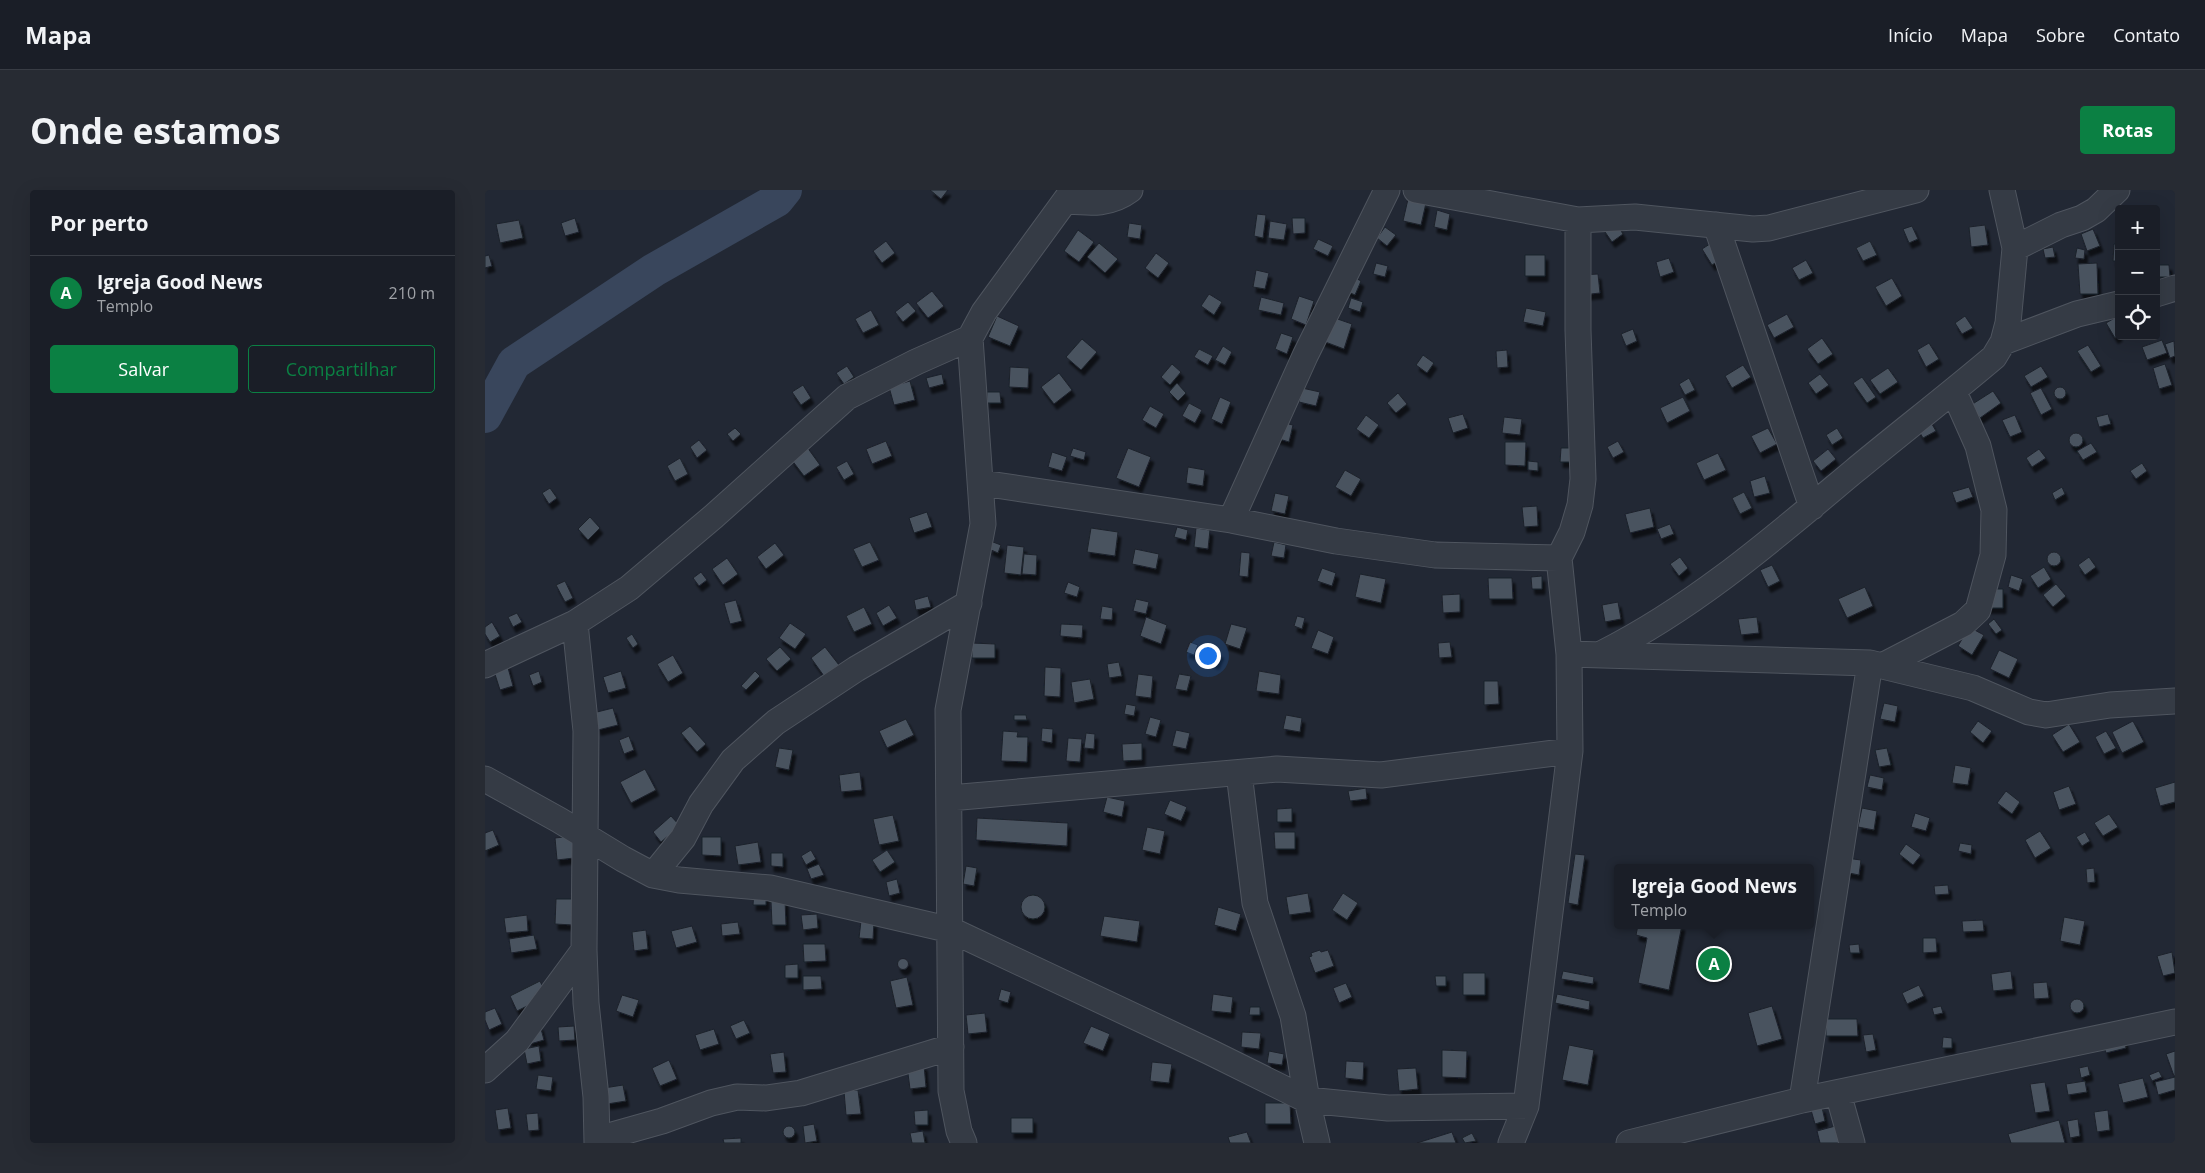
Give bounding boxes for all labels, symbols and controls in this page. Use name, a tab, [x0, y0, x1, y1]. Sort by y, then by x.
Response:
text: Mapa	[25, 18, 92, 51]
text: Início	[1888, 23, 1933, 47]
text: Mapa	[1961, 23, 2008, 47]
text: Sobre	[2036, 23, 2085, 47]
text: Contato	[2113, 23, 2180, 47]
button: Rotas	[2080, 106, 2175, 154]
text: Onde estamos	[30, 107, 281, 154]
map controls	[2115, 205, 2160, 340]
button: +	[2115, 205, 2160, 250]
text: Por perto	[50, 209, 149, 237]
button: −	[2115, 250, 2160, 295]
text: Igreja Good News	[97, 269, 263, 295]
text: A	[60, 282, 72, 304]
text: 210 m	[389, 282, 435, 304]
text: Templo	[97, 295, 153, 317]
button: locate	[2115, 295, 2160, 340]
button: Salvar	[50, 345, 238, 393]
button: Compartilhar	[248, 345, 435, 393]
your location	[1195, 643, 1221, 669]
popup	[1614, 864, 1814, 929]
text: Igreja Good News	[1631, 873, 1797, 899]
text: Templo	[1631, 899, 1687, 921]
pin: A	[1698, 945, 1730, 983]

